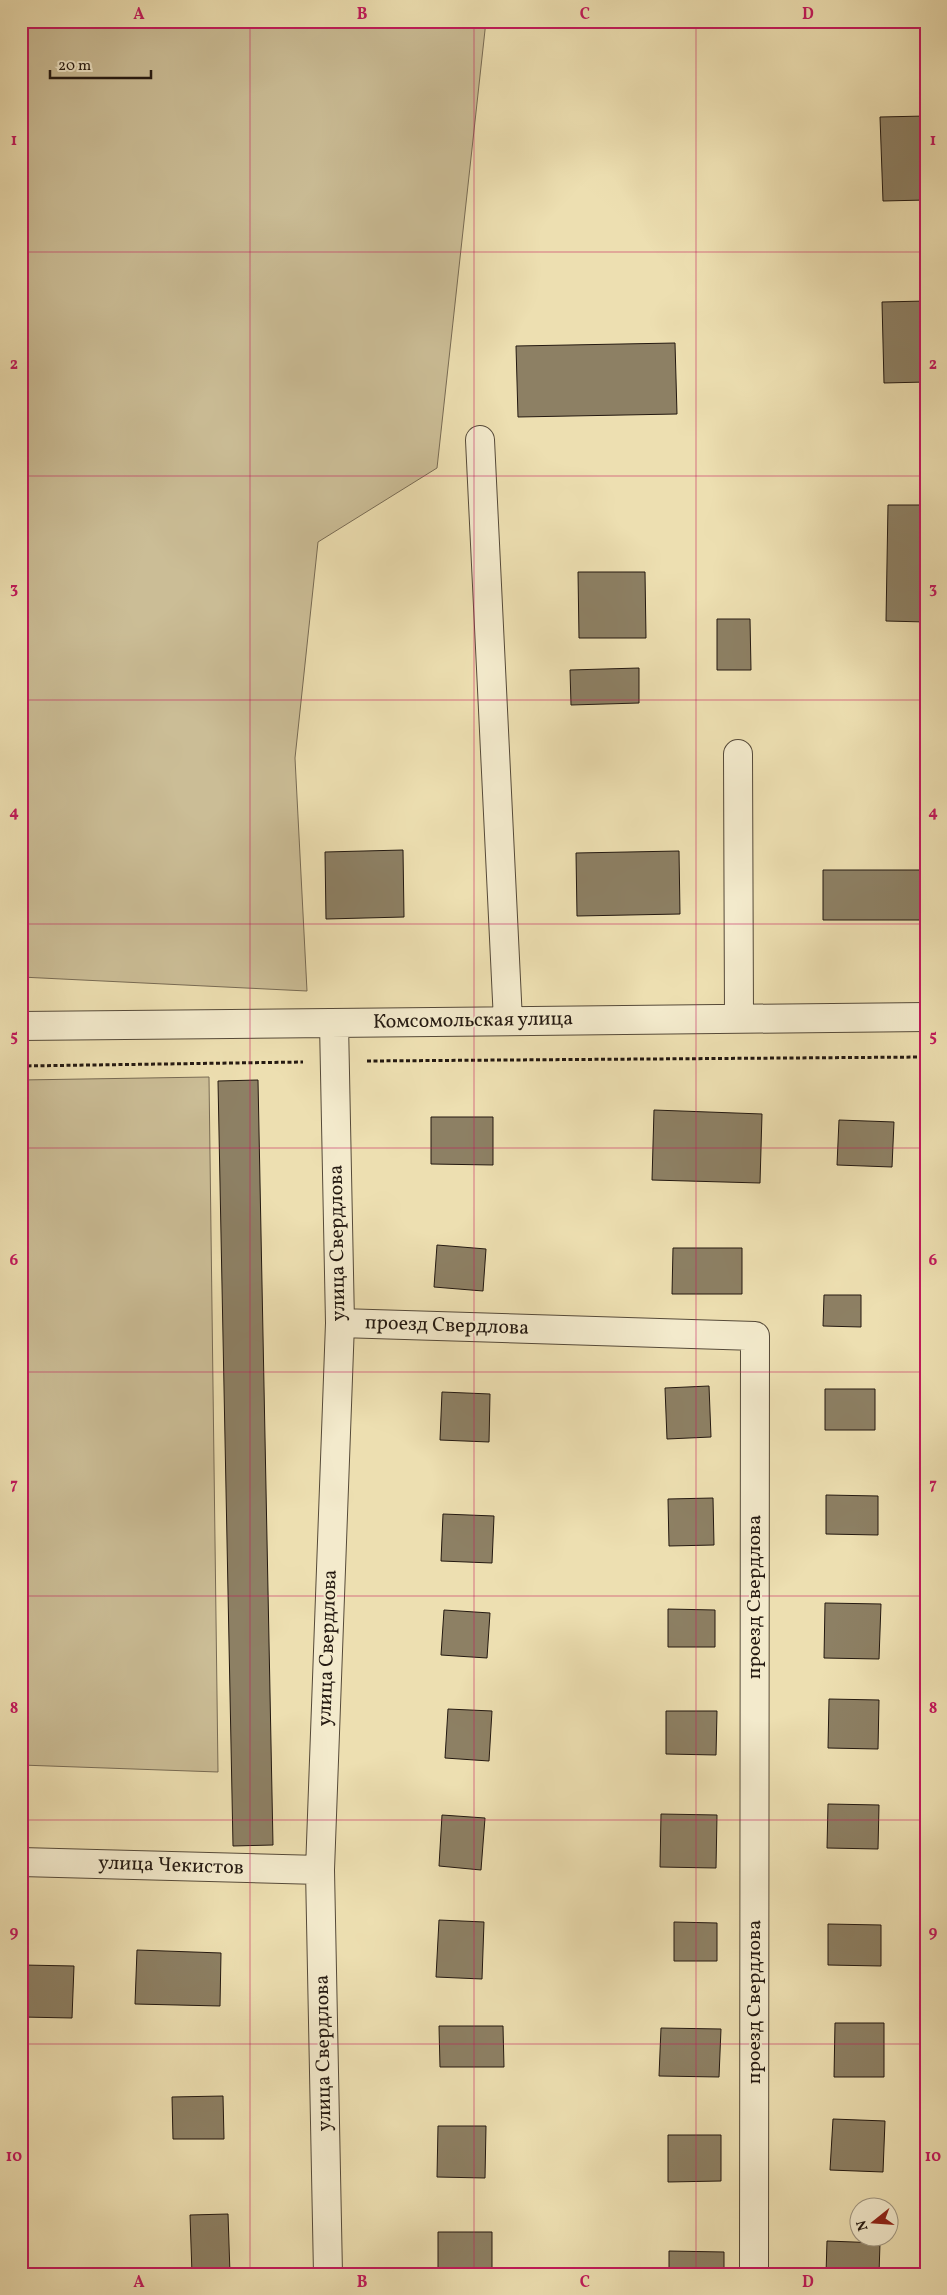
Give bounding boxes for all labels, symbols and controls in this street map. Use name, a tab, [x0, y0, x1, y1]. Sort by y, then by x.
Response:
text: A	[133, 4, 145, 26]
text: B	[357, 4, 368, 26]
text: C	[580, 4, 590, 26]
text: D	[802, 4, 814, 26]
scale bar	[50, 48, 151, 80]
text: 20 m	[58, 56, 91, 77]
text: 1	[11, 130, 17, 152]
text: 1	[930, 130, 936, 152]
text: 2	[10, 354, 18, 376]
text: 2	[929, 354, 937, 376]
text: 3	[10, 578, 18, 600]
text: 3	[929, 578, 937, 600]
text: 4	[9, 802, 19, 824]
text: 4	[928, 802, 938, 824]
street label: Комсомольская улица	[373, 1005, 573, 1037]
text: 5	[10, 1026, 18, 1048]
text: 5	[929, 1026, 937, 1048]
street label: улица Свердлова	[323, 1164, 353, 1322]
text: 6	[10, 1250, 19, 1272]
text: 6	[929, 1250, 938, 1272]
street label: проезд Свердлова	[364, 1309, 530, 1343]
text: 7	[10, 1474, 18, 1496]
text: 7	[929, 1474, 937, 1496]
street label: проезд Свердлова	[741, 1515, 769, 1679]
street label: улица Свердлова	[311, 1569, 345, 1727]
text: 8	[10, 1698, 18, 1720]
text: 8	[929, 1698, 937, 1720]
street label: улица Чекистов	[98, 1849, 244, 1883]
street label: проезд Свердлова	[741, 1920, 769, 2084]
text: 9	[10, 1922, 19, 1944]
text: 9	[929, 1922, 938, 1944]
street label: улица Свердлова	[309, 1974, 339, 2132]
text: 10	[6, 2146, 22, 2168]
text: 10	[925, 2146, 941, 2168]
north arrow	[850, 2198, 900, 2248]
text: N	[852, 2218, 874, 2233]
text: A	[133, 2272, 145, 2294]
text: B	[357, 2272, 368, 2294]
text: C	[580, 2272, 590, 2294]
text: D	[802, 2272, 814, 2294]

